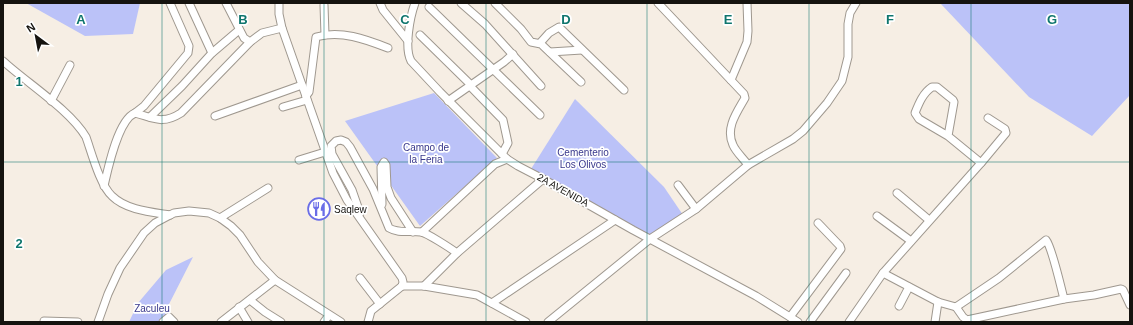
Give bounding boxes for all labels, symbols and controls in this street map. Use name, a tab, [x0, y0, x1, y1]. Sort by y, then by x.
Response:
text: A	[76, 12, 86, 27]
text: B	[238, 12, 248, 27]
text: C	[400, 12, 410, 27]
text: D	[561, 12, 571, 27]
text: E	[724, 12, 733, 27]
text: F	[886, 12, 894, 27]
text: G	[1047, 12, 1057, 27]
north arrow	[16, 16, 56, 56]
text: N	[24, 20, 37, 35]
text: 1	[15, 74, 23, 89]
park label: Campo de la Feria	[403, 142, 450, 165]
park label: Cementerio Los Olivos	[557, 147, 609, 170]
street label: 2A AVENIDA	[535, 171, 591, 209]
restaurant icon: Saqlew	[306, 196, 332, 222]
place label: Saqlew	[334, 204, 368, 215]
text: 2	[15, 236, 23, 251]
park label: Zaculeu	[134, 303, 170, 314]

